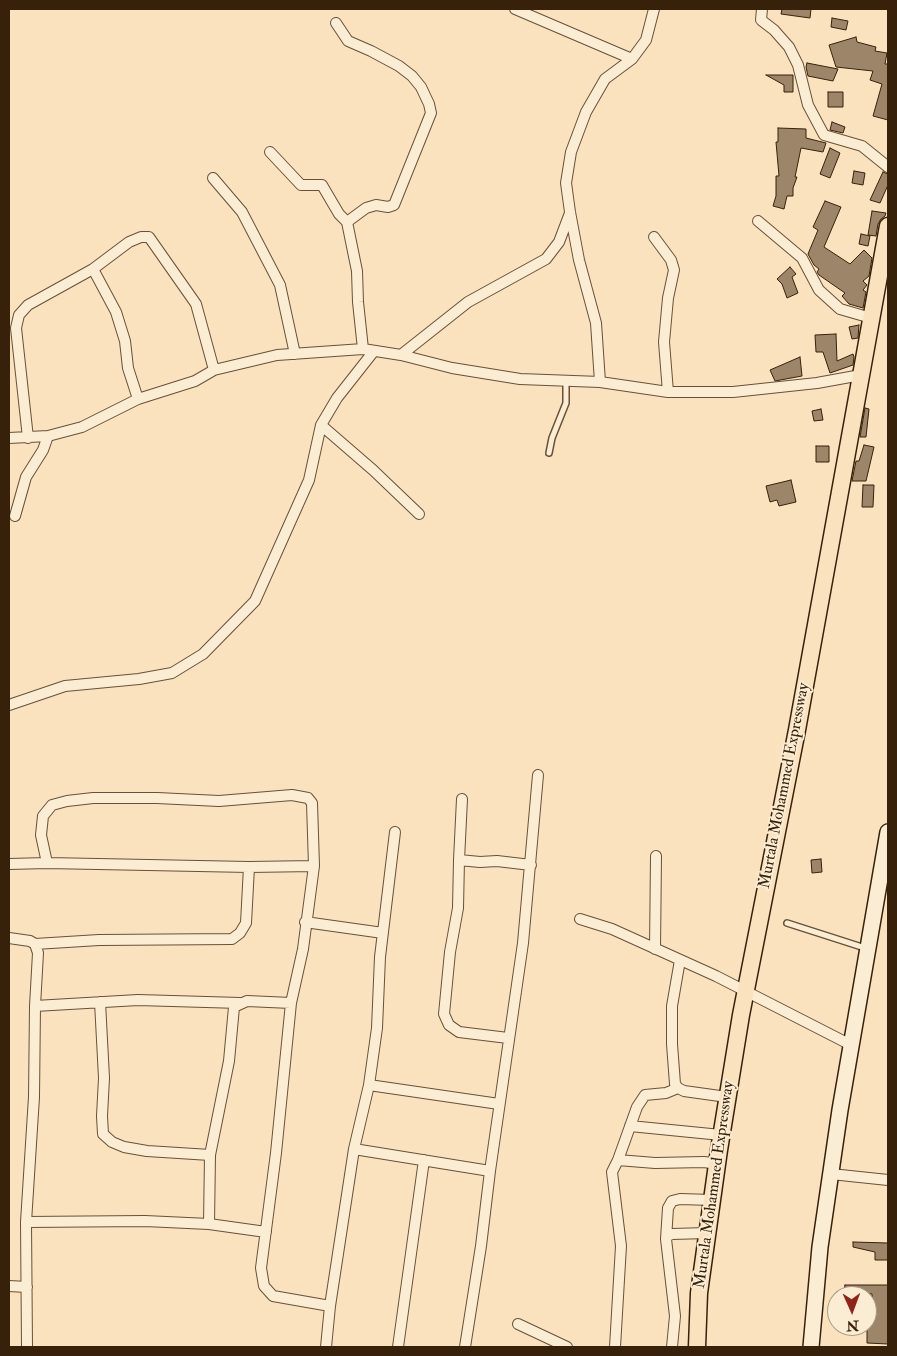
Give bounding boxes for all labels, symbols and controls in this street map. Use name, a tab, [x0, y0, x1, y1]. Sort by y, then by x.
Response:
street label: Murtala Mohammed Expressway	[756, 681, 814, 891]
street label: Murtala Mohammed Expressway	[691, 1080, 739, 1290]
north arrow	[827, 1286, 877, 1336]
text: N	[846, 1317, 859, 1334]

